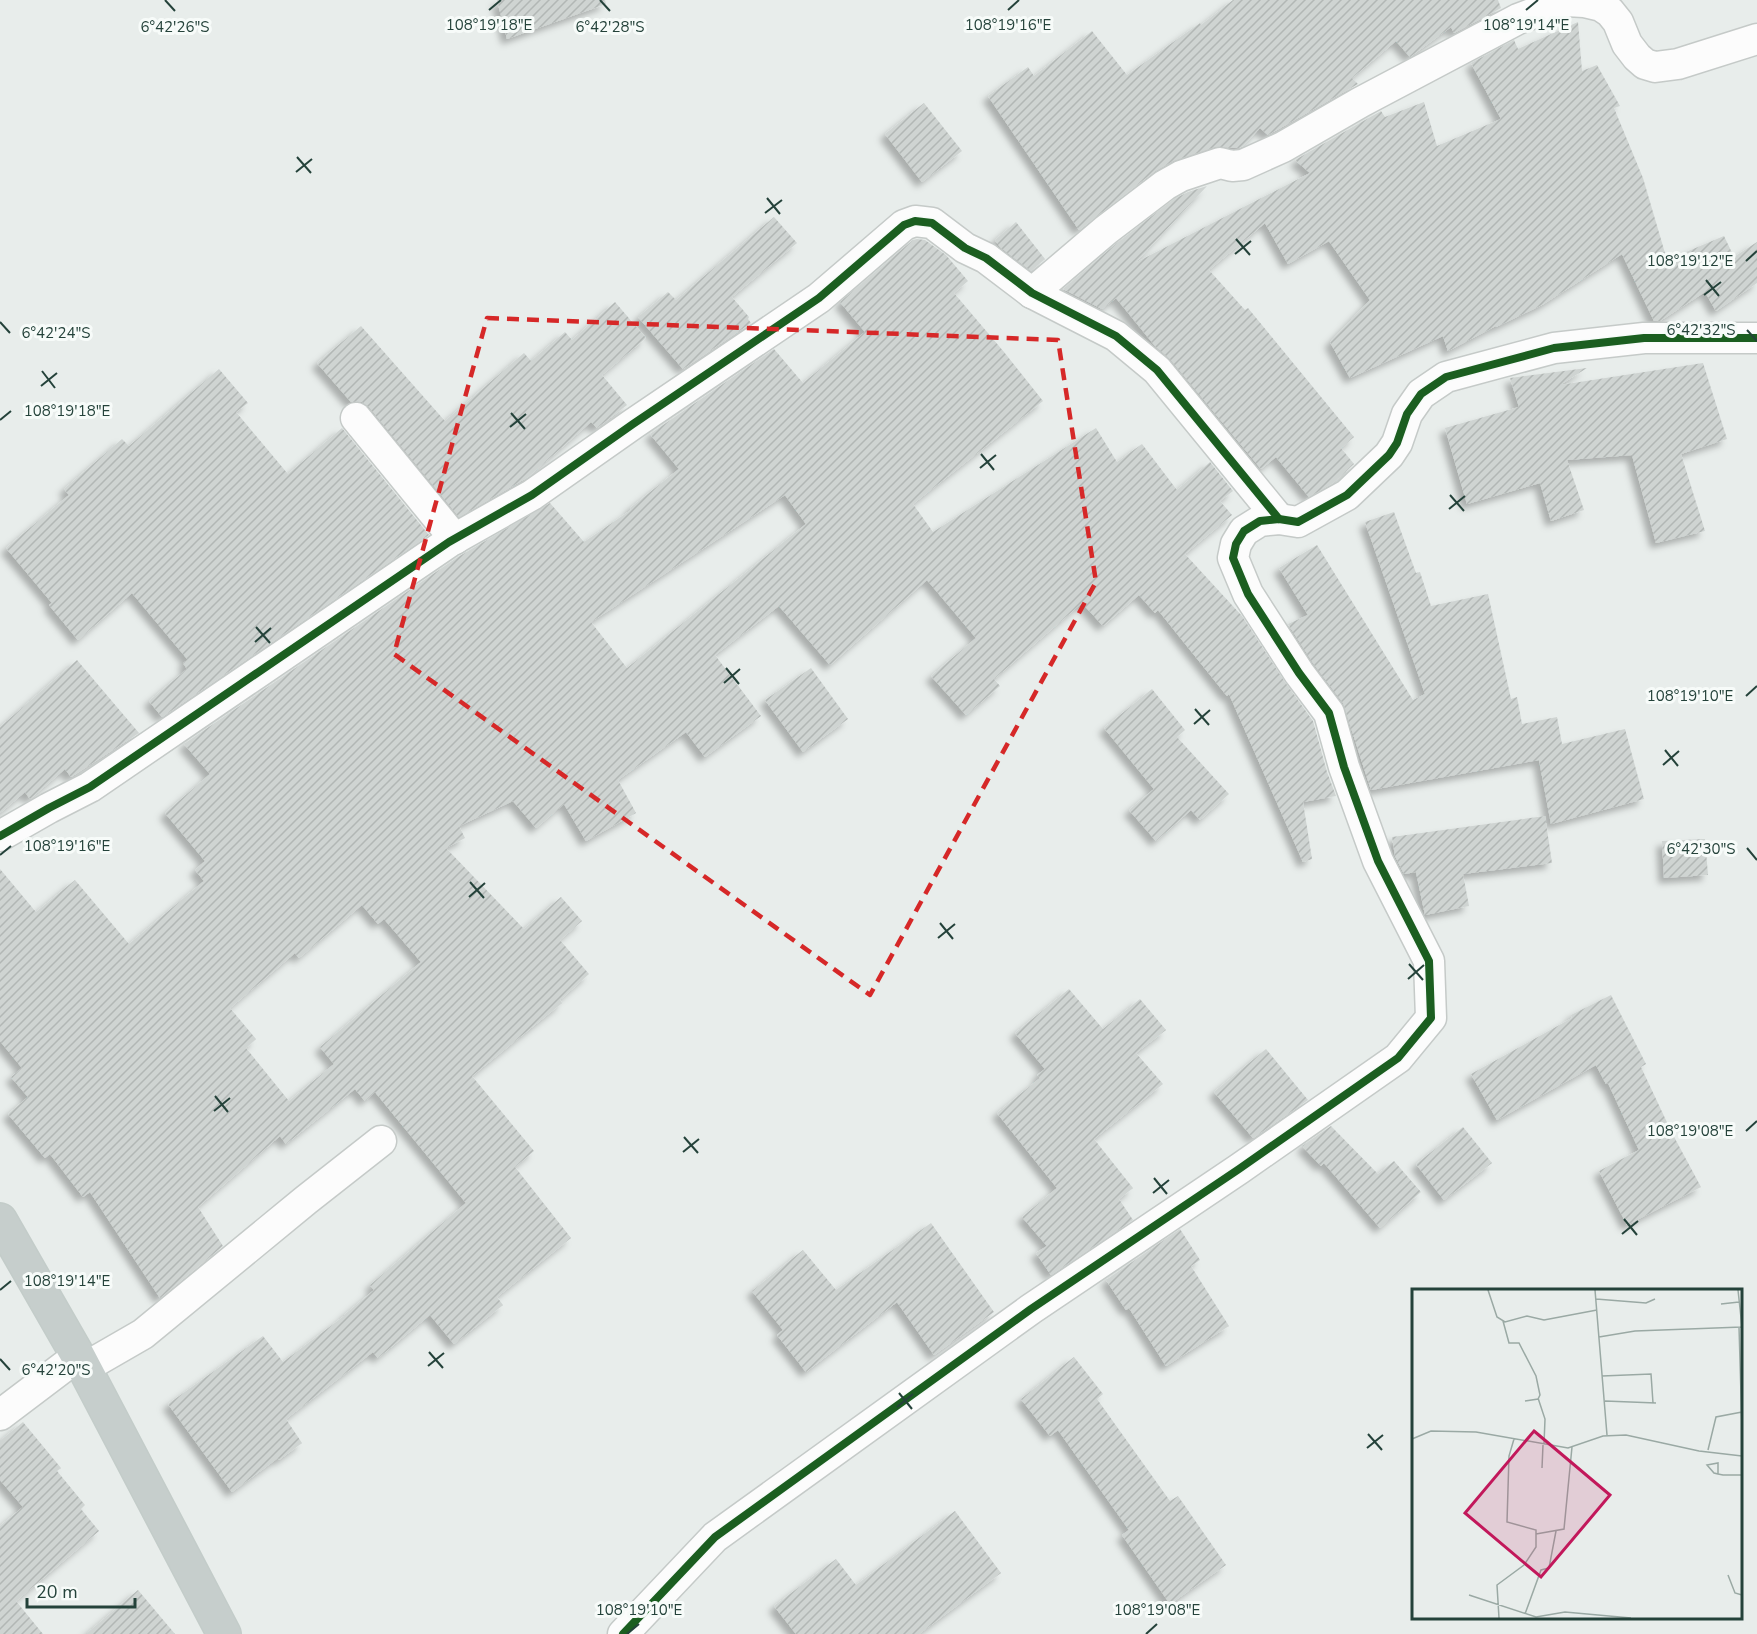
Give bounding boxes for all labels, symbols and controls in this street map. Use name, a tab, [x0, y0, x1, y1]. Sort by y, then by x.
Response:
text: 108°19'18"E	[446, 15, 532, 35]
text: 108°19'16"E	[965, 15, 1051, 35]
text: 108°19'14"E	[1483, 15, 1569, 35]
text: 6°42'26"S	[141, 17, 209, 37]
text: 6°42'28"S	[576, 17, 644, 37]
text: 108°19'12"E	[1647, 251, 1733, 271]
text: 6°42'32"S	[1667, 320, 1735, 340]
text: 6°42'24"S	[22, 323, 90, 343]
text: 108°19'18"E	[24, 401, 110, 421]
text: 108°19'10"E	[1647, 686, 1733, 706]
text: 108°19'16"E	[24, 836, 110, 856]
text: 6°42'30"S	[1667, 839, 1735, 859]
text: 108°19'08"E	[1647, 1121, 1733, 1141]
text: 108°19'14"E	[24, 1271, 110, 1291]
inset map	[1412, 1289, 1742, 1619]
text: 6°42'20"S	[22, 1360, 90, 1380]
scale bar	[27, 1571, 135, 1609]
text: 20 m	[36, 1580, 78, 1604]
text: 108°19'10"E	[596, 1600, 682, 1620]
text: 108°19'08"E	[1114, 1600, 1200, 1620]

